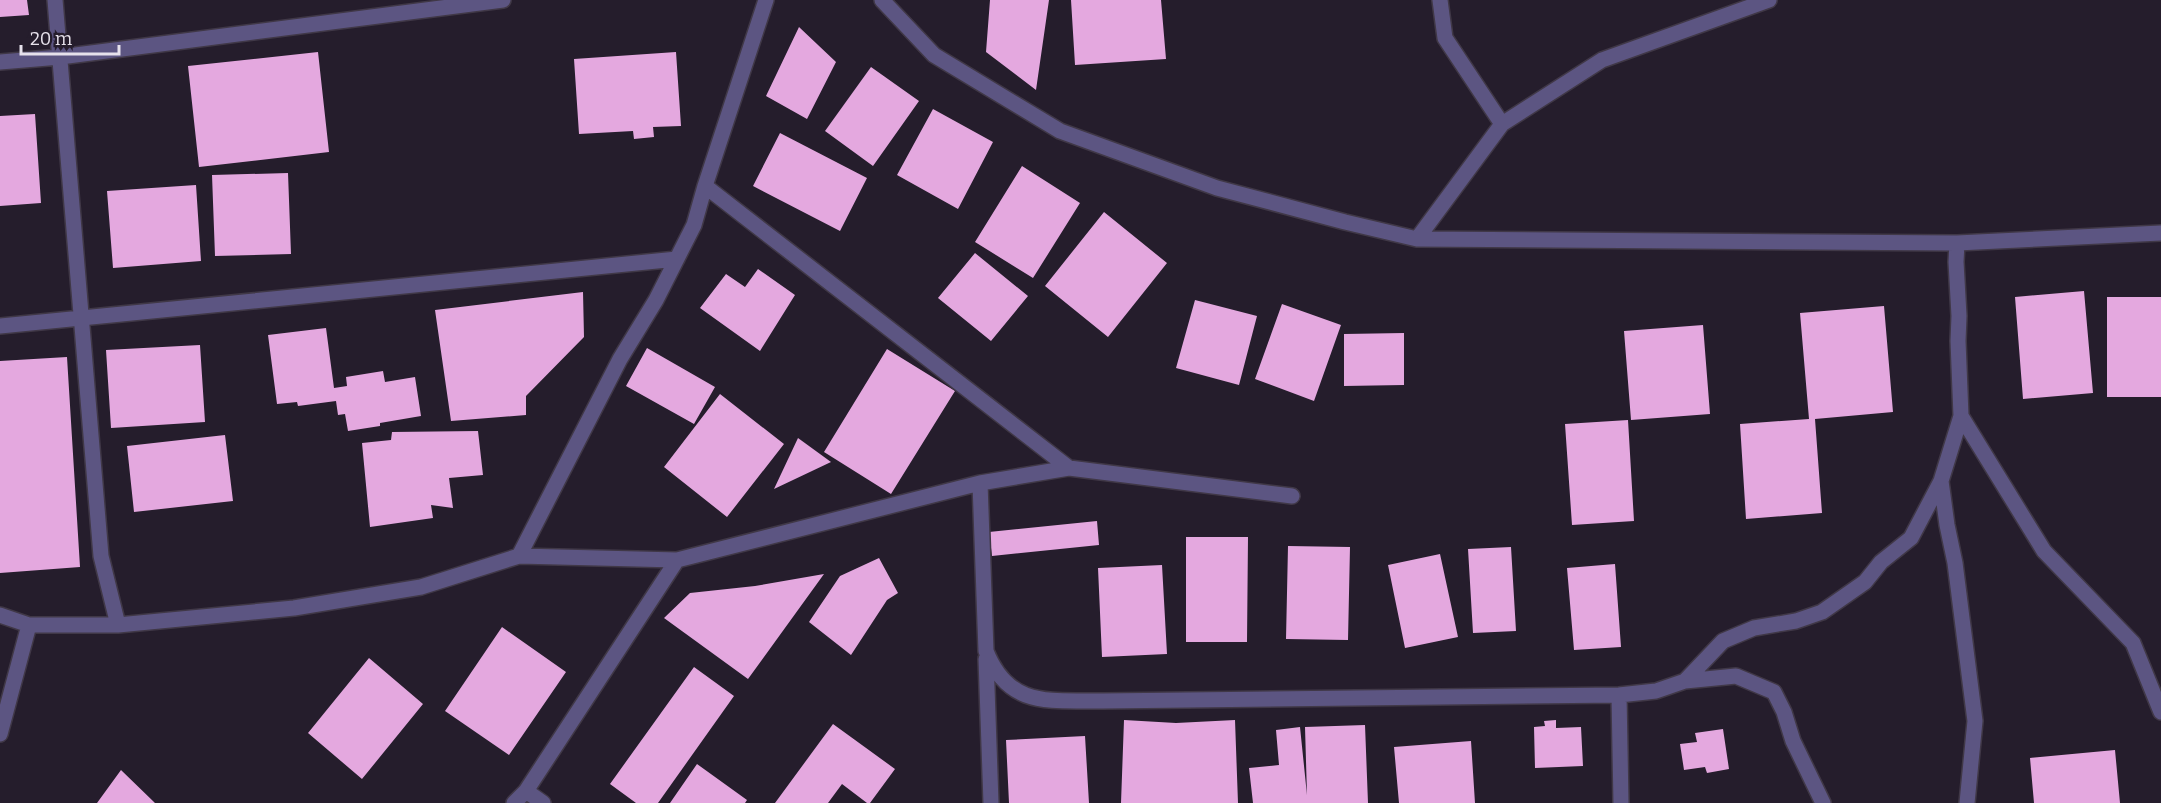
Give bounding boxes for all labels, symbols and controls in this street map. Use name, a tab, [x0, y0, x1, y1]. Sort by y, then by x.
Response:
scale bar	[21, 18, 118, 56]
text: 20 m	[30, 28, 72, 50]

